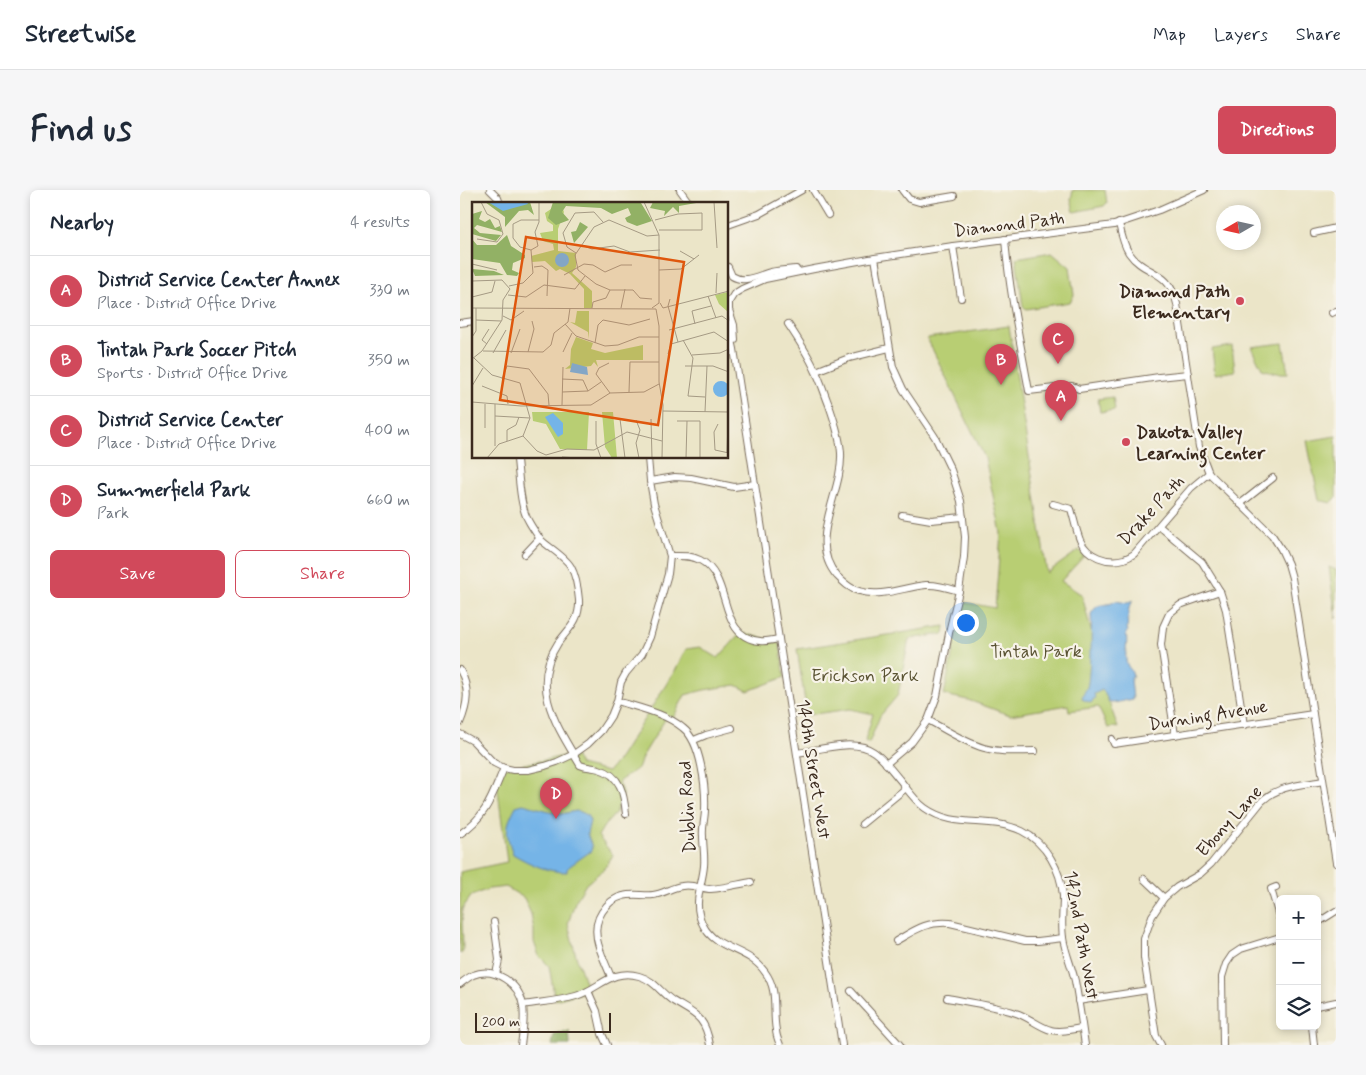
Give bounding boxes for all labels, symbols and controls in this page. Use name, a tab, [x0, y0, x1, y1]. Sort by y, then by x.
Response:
text: Streetwise	[25, 19, 136, 50]
text: Map	[1153, 23, 1186, 47]
text: Layers	[1214, 23, 1268, 47]
text: Share	[1296, 23, 1341, 47]
button: Directions	[1218, 106, 1336, 154]
text: Find us	[30, 107, 132, 153]
inset map	[472, 202, 729, 459]
north arrow	[1216, 205, 1261, 250]
street label: Diamond Path	[952, 206, 1066, 244]
text: Nearby	[50, 209, 114, 237]
text: 4 results	[350, 212, 410, 233]
text: District Service Center Annex	[97, 268, 340, 293]
text: A	[61, 280, 71, 301]
text: 330 m	[369, 280, 410, 301]
place label: Diamond Path Elementary	[1119, 280, 1230, 325]
text: Place · District Office Drive	[97, 293, 277, 314]
marker: Diamond Path Elementary	[1234, 295, 1246, 307]
pin: C	[1042, 323, 1074, 364]
text: Tintah Park Soccer Pitch	[97, 338, 297, 363]
pin: B	[985, 344, 1017, 385]
text: B	[61, 350, 71, 371]
text: 350 m	[368, 350, 410, 371]
text: Sports · District Office Drive	[97, 363, 288, 384]
pin: A	[1045, 380, 1077, 421]
text: District Service Center	[97, 408, 283, 433]
text: C	[60, 420, 72, 441]
text: 400 m	[365, 420, 410, 441]
place label: Dakota Valley Learning Center	[1136, 421, 1266, 468]
text: Place · District Office Drive	[97, 433, 277, 454]
marker: Dakota Valley Learning Center	[1120, 436, 1132, 448]
street label: Drake Path	[1113, 470, 1190, 551]
text: Summerfield Park	[97, 478, 250, 503]
text: D	[60, 490, 72, 511]
text: 660 m	[366, 490, 410, 511]
text: Park	[97, 503, 129, 524]
button: Save	[50, 550, 225, 598]
button: Share	[235, 550, 410, 598]
your location	[953, 610, 979, 636]
park label: Tintah Park	[990, 640, 1082, 664]
park label: Erickson Park	[811, 664, 919, 688]
street label: Durning Avenue	[1147, 695, 1270, 739]
street label: 140th Street West	[790, 697, 836, 841]
street label: Dublin Road	[674, 760, 702, 854]
pin: D	[540, 778, 572, 819]
street label: Ebony Lane	[1191, 781, 1268, 862]
street label: 142nd Path West	[1058, 869, 1104, 1002]
map controls	[1276, 895, 1321, 1030]
button: +	[1276, 895, 1321, 940]
button: −	[1276, 940, 1321, 985]
button: layers	[1276, 985, 1321, 1030]
scale bar	[475, 1010, 611, 1033]
text: 200 m	[482, 1013, 520, 1031]

